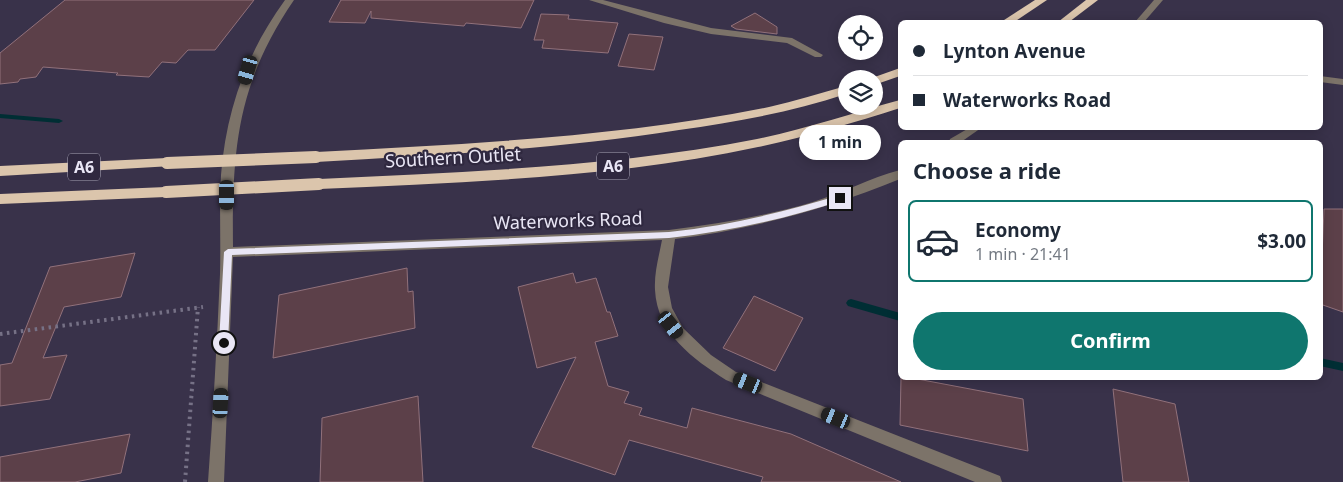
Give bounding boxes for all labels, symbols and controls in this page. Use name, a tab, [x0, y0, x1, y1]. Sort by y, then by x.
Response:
map controls	[838, 15, 883, 115]
button: locate	[838, 15, 883, 60]
text: Lynton Avenue	[943, 38, 1086, 64]
car	[236, 54, 259, 86]
button: layers	[838, 70, 883, 115]
text: Waterworks Road	[943, 87, 1111, 113]
callout: 1 min	[799, 126, 881, 160]
text: 1 min	[818, 131, 862, 153]
street label: Southern Outlet	[384, 141, 522, 173]
road number: A6	[597, 153, 629, 180]
road number: A6	[68, 154, 100, 180]
text: Choose a ride	[913, 155, 1061, 185]
car	[219, 180, 234, 210]
route end	[829, 187, 851, 209]
street label: Waterworks Road	[493, 205, 643, 235]
text: Economy	[975, 217, 1061, 243]
icon: car	[915, 219, 960, 264]
text: $3.00	[1257, 228, 1306, 254]
text: 1 min · 21:41	[975, 243, 1071, 265]
car	[655, 309, 686, 341]
button: Confirm	[913, 312, 1308, 370]
route start	[213, 332, 235, 354]
car	[731, 370, 764, 396]
car	[212, 388, 229, 418]
car	[819, 405, 852, 431]

